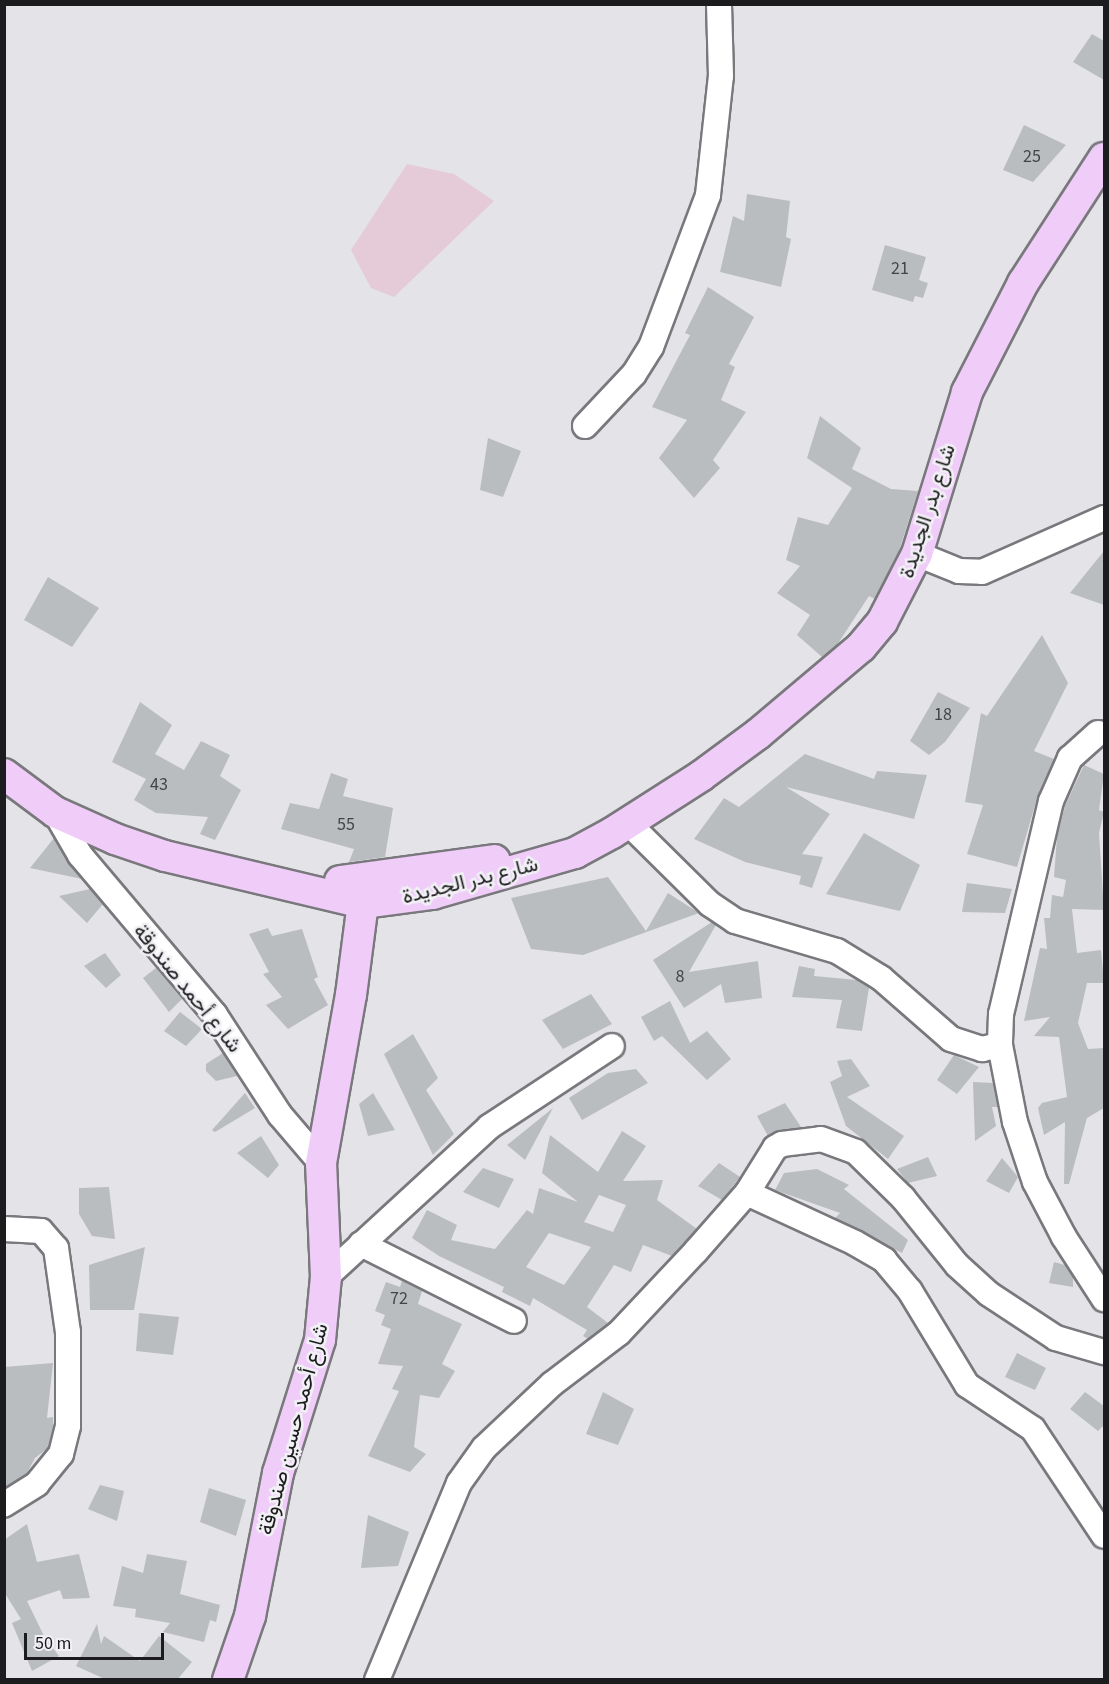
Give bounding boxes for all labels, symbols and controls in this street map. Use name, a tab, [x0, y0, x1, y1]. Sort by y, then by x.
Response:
house number: 25	[1023, 146, 1041, 168]
house number: 21	[891, 258, 909, 280]
street label: شارع بدر الجديدة	[894, 441, 960, 581]
house number: 18	[934, 704, 952, 726]
house number: 43	[150, 774, 168, 796]
house number: 55	[337, 814, 355, 836]
street label: شارع بدر الجديدة	[399, 851, 541, 909]
street label: شارع أحمد صندوقة	[128, 919, 248, 1057]
house number: 8	[676, 966, 684, 988]
house number: 72	[390, 1288, 408, 1310]
street label: شارع أحمد حسين صندوقة	[253, 1321, 333, 1537]
scale bar	[27, 1621, 166, 1659]
text: 50 m	[35, 1631, 71, 1656]

